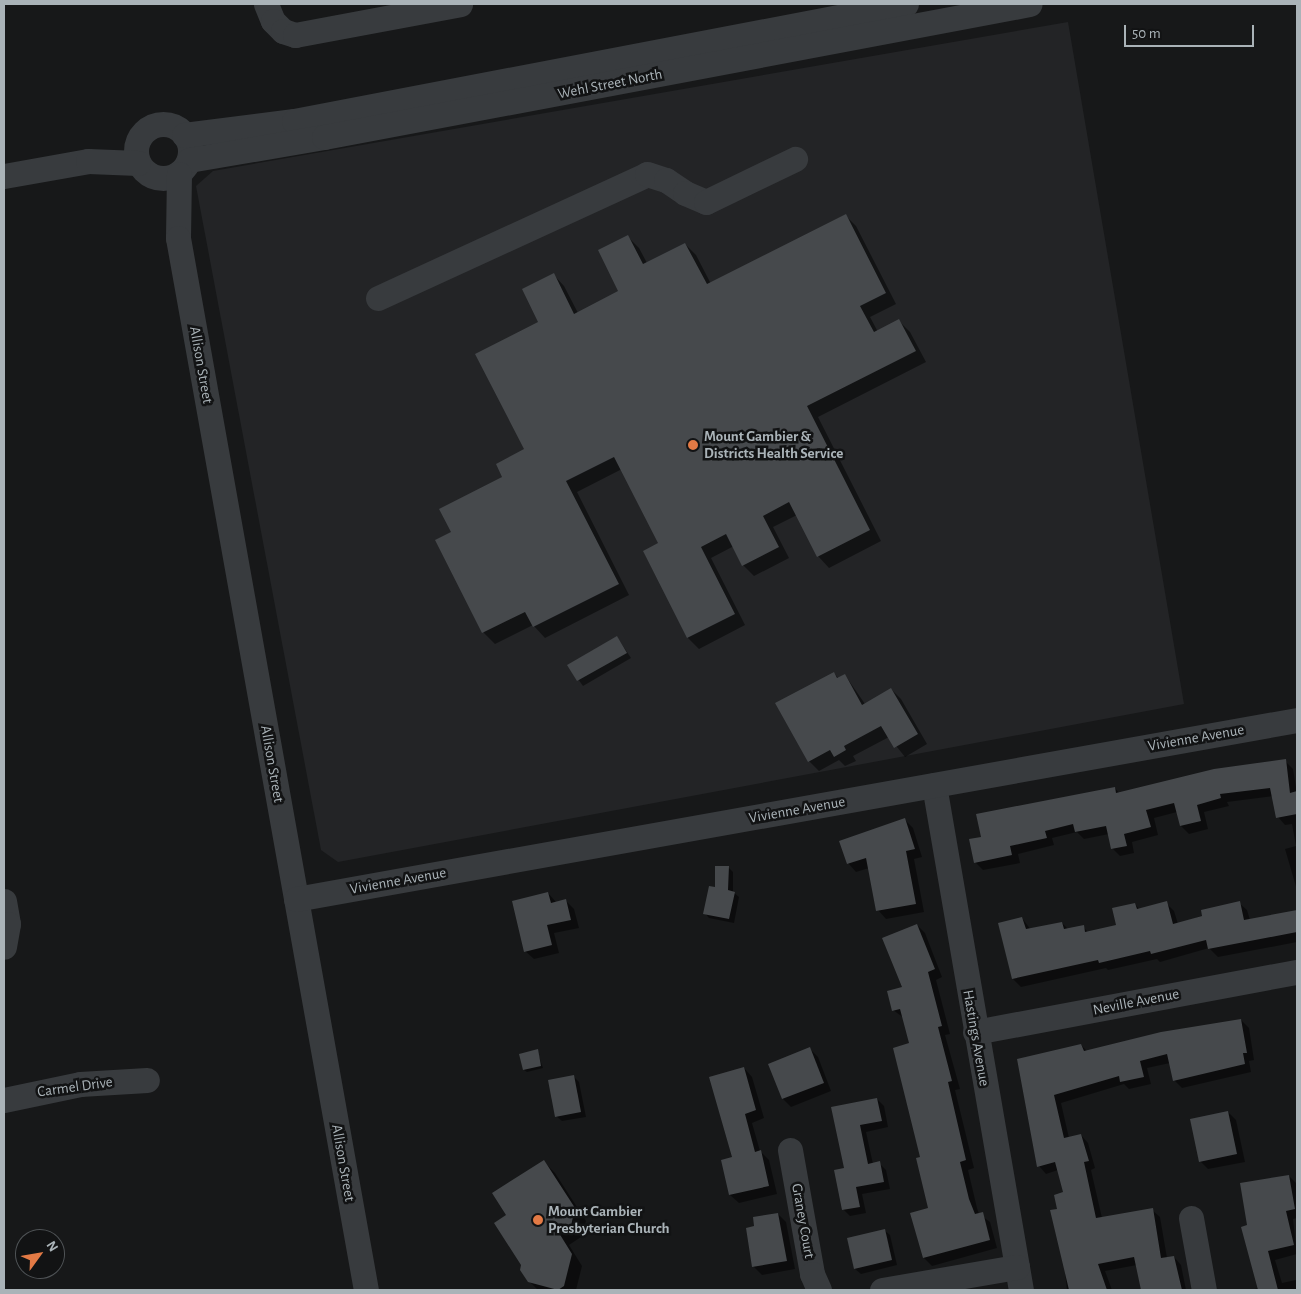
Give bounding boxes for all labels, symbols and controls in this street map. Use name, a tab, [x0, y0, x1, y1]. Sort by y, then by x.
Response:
scale bar	[1126, 15, 1256, 47]
text: 50 m	[1132, 26, 1161, 41]
street label: Wehl Street North	[556, 65, 664, 103]
street label: Allison Street	[185, 325, 217, 405]
place label: Mount Gambier & Districts Health Service	[704, 427, 843, 462]
marker: Mount Gambier & Districts Health Service	[686, 438, 700, 452]
street label: Vivienne Avenue	[1146, 721, 1246, 755]
street label: Allison Street	[256, 724, 288, 804]
street label: Vivienne Avenue	[747, 793, 847, 827]
street label: Vivienne Avenue	[348, 864, 448, 898]
street label: Neville Avenue	[1091, 985, 1181, 1019]
street label: Hastings Avenue	[959, 988, 993, 1088]
street label: Carmel Drive	[36, 1073, 114, 1101]
street label: Allison Street	[327, 1123, 359, 1203]
street label: Graney Court	[788, 1182, 818, 1260]
place label: Mount Gambier Presbyterian Church	[548, 1202, 670, 1237]
marker: Mount Gambier Presbyterian Church	[532, 1214, 544, 1226]
north arrow	[15, 1229, 65, 1279]
text: N	[43, 1239, 60, 1254]

